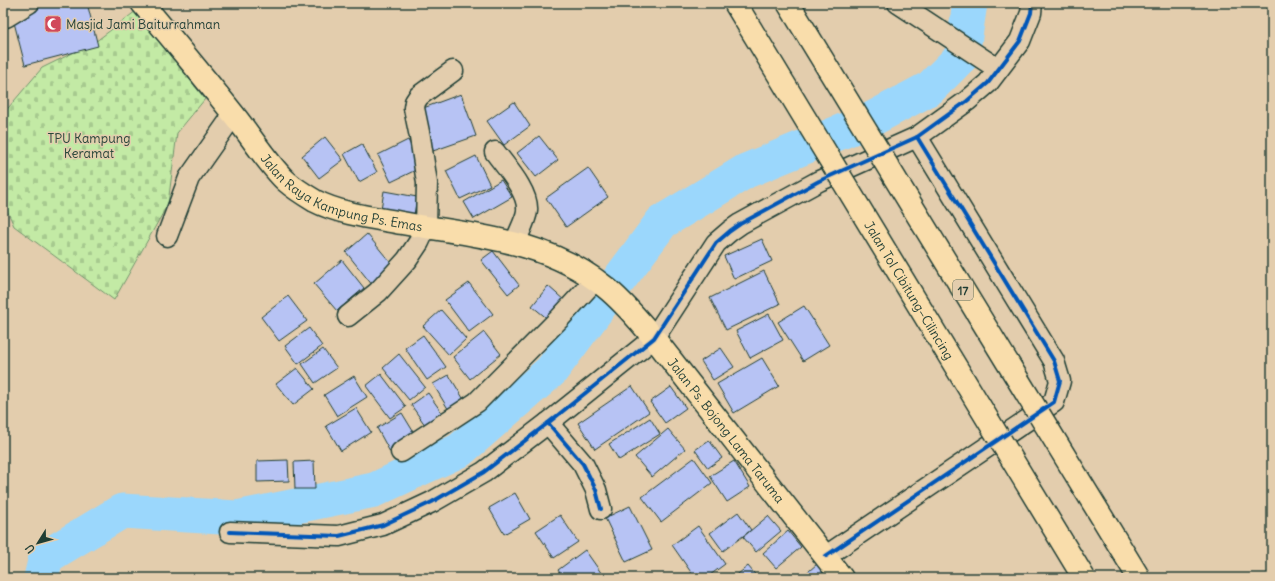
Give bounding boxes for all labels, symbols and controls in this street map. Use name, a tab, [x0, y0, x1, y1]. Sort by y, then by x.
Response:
mosque icon: Masjid Jami Baiturrahman	[43, 14, 63, 34]
place label: Masjid Jami Baiturrahman	[66, 16, 221, 33]
park label: TPU Kampung Keramat	[47, 130, 131, 162]
street label: Jalan Raya Kampung Ps. Emas	[257, 150, 424, 235]
street label: Jalan Tol Cibitung–Cilincing	[861, 218, 958, 363]
road number: 17	[953, 280, 973, 300]
street label: Jalan Ps. Bojong Lama Taruma	[664, 354, 788, 506]
north arrow	[18, 523, 58, 563]
text: U	[22, 542, 38, 556]

